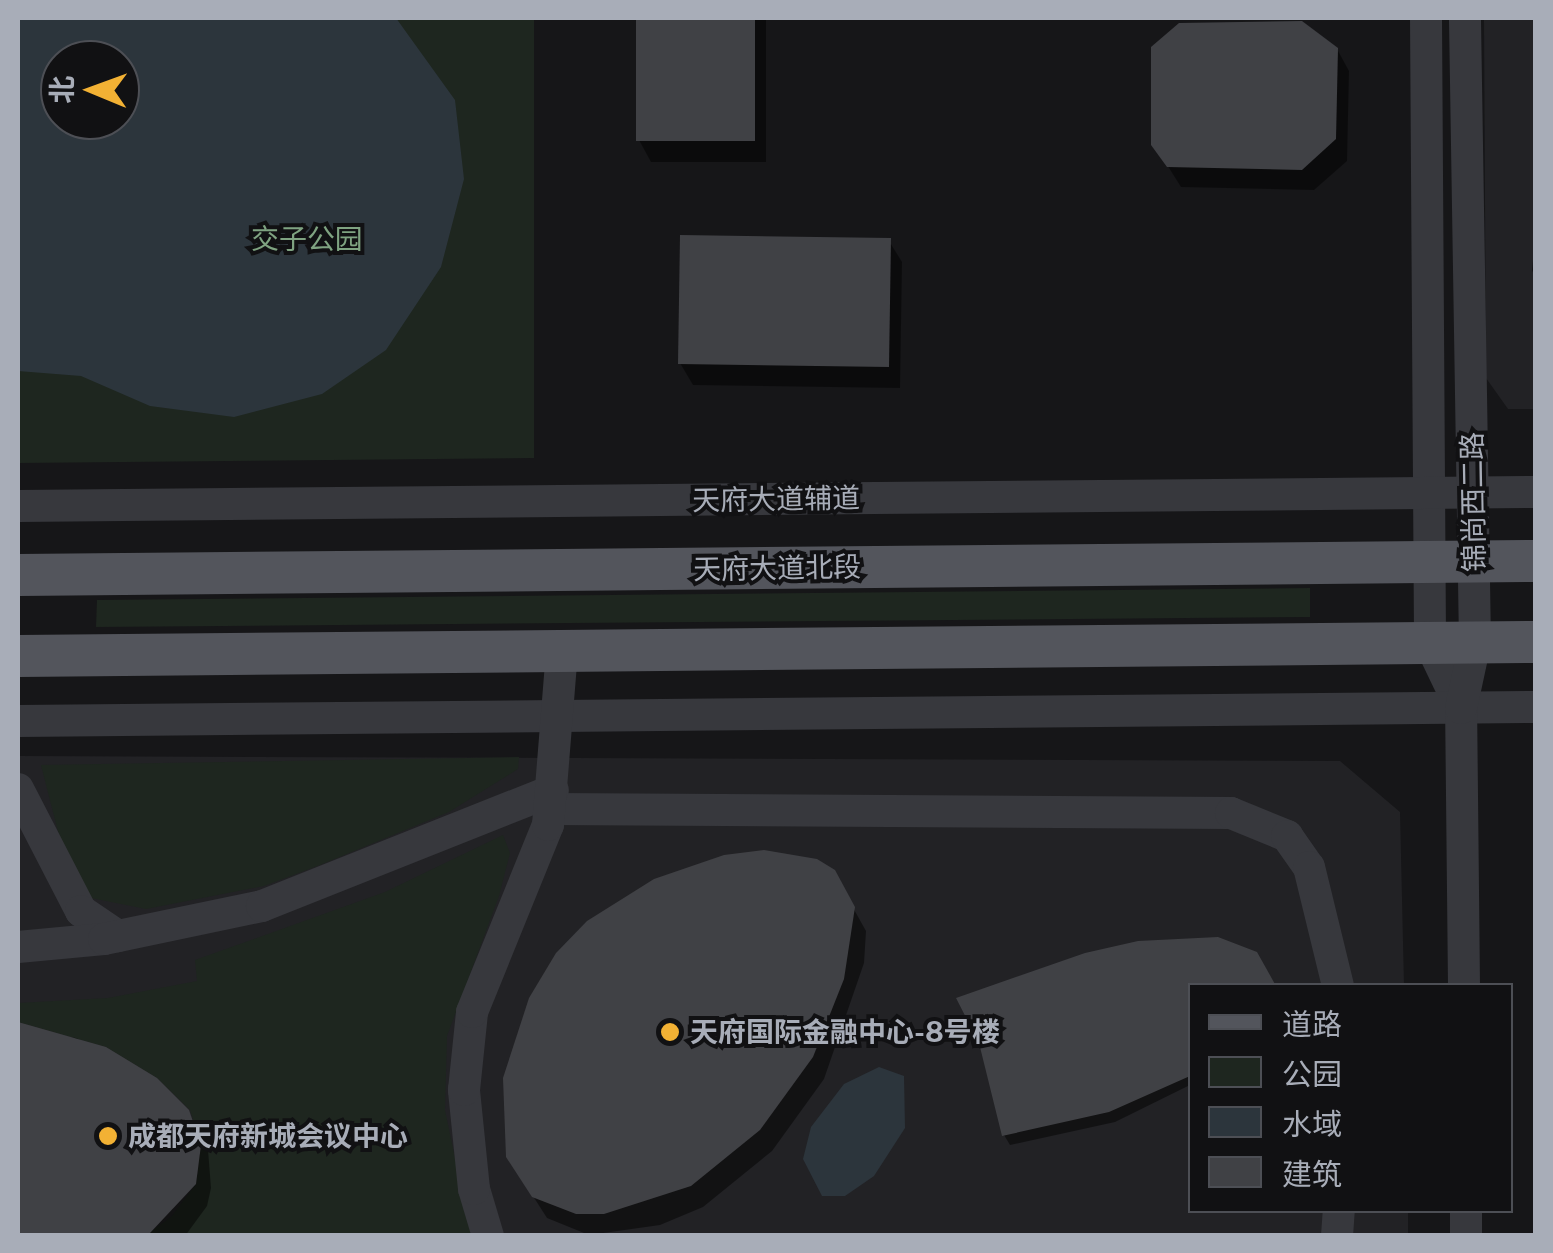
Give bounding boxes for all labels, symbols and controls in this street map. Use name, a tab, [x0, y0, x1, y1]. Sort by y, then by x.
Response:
north arrow	[40, 40, 140, 140]
text: 北	[45, 75, 78, 104]
park label: 交子公园	[251, 222, 363, 256]
street label: 锦尚西二路	[1455, 432, 1491, 572]
street label: 天府大道辅道	[692, 481, 860, 517]
street label: 天府大道北段	[693, 550, 861, 586]
legend	[1188, 983, 1513, 1213]
text: 道路	[1282, 1006, 1342, 1042]
place label: 天府国际金融中心-8号楼	[690, 1015, 1000, 1049]
marker: 天府国际金融中心-8号楼	[659, 1021, 681, 1043]
text: 公园	[1282, 1056, 1342, 1092]
text: 水域	[1282, 1106, 1342, 1142]
place label: 成都天府新城会议中心	[128, 1119, 408, 1153]
marker: 成都天府新城会议中心	[97, 1125, 119, 1147]
text: 建筑	[1282, 1156, 1342, 1192]

